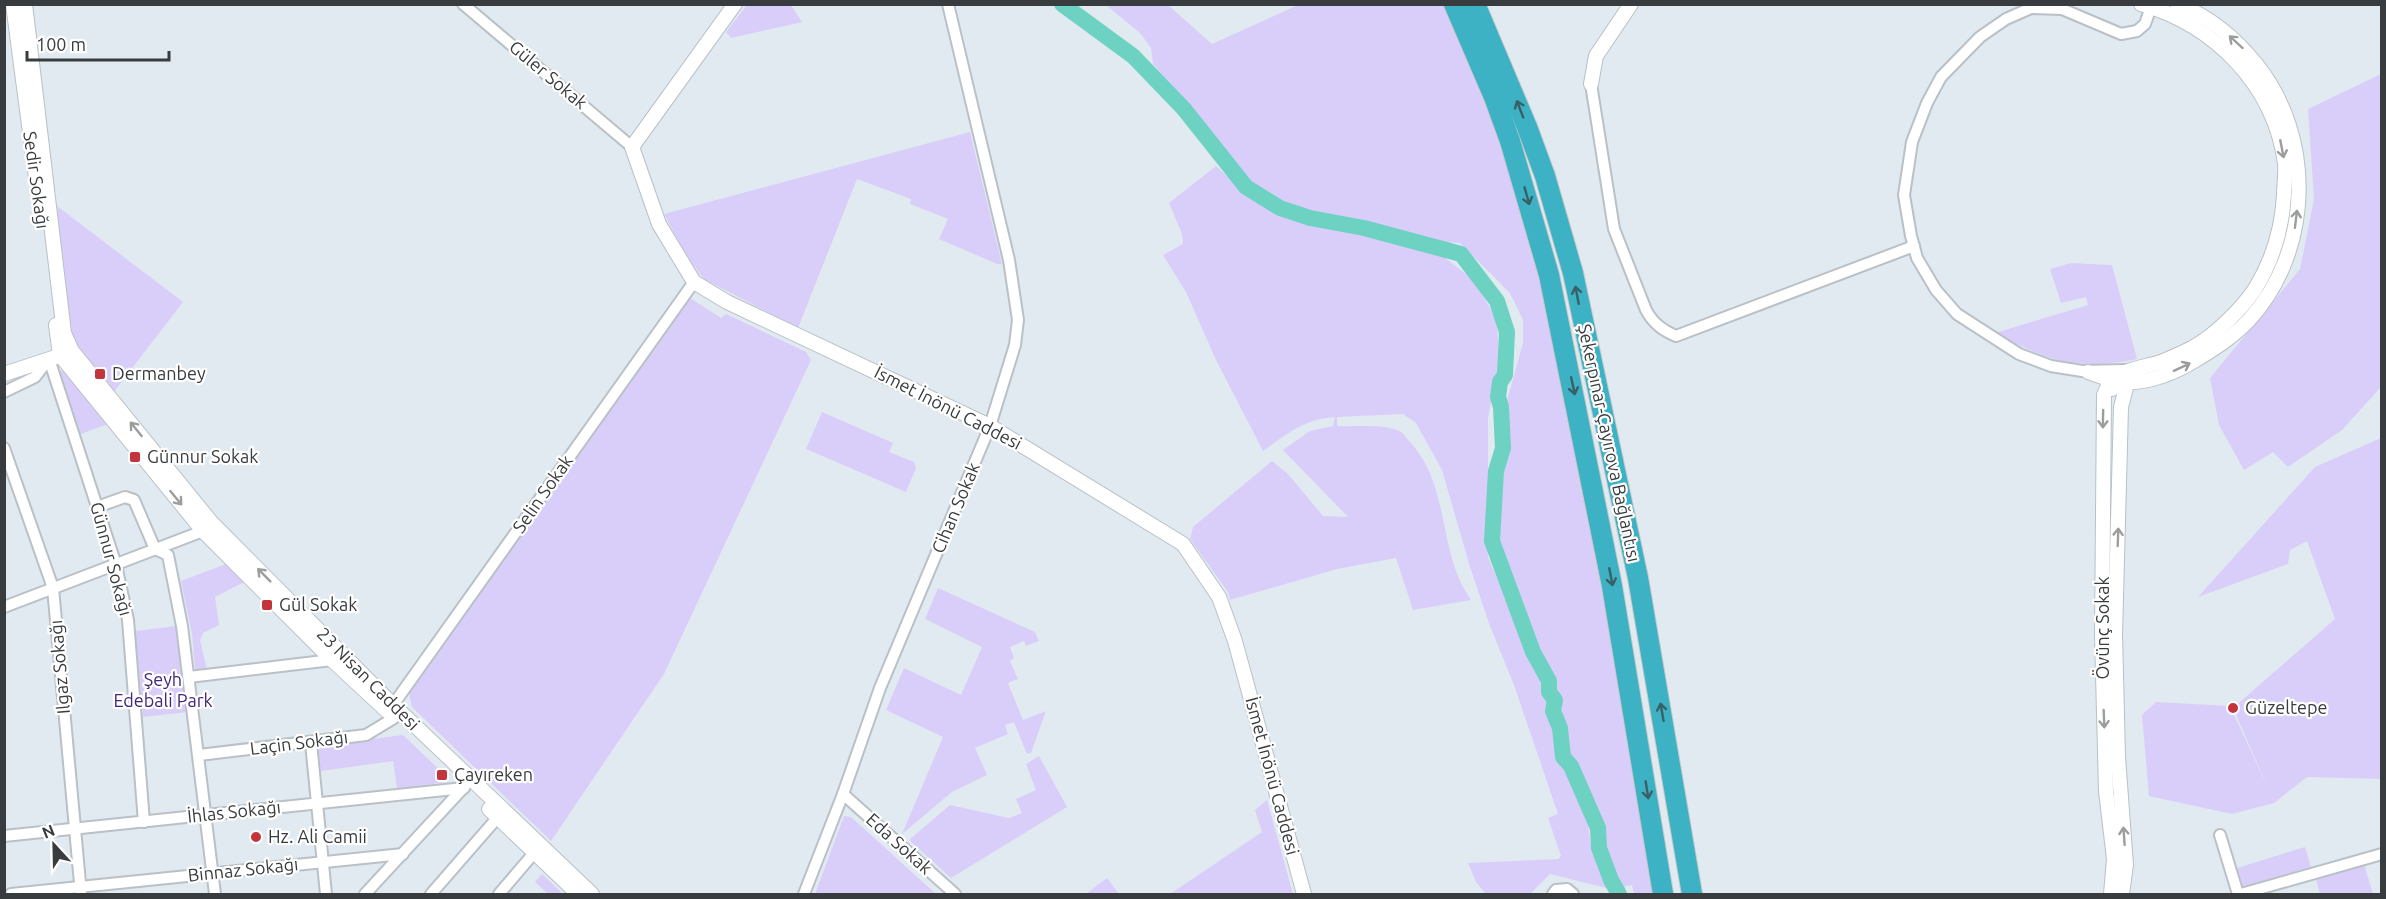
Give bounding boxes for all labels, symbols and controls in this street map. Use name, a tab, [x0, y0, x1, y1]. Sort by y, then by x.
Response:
scale bar	[27, 24, 170, 62]
text: 100 m	[36, 34, 86, 54]
street label: Güler Sokak	[506, 36, 592, 112]
one-way arrow	[2228, 36, 2244, 49]
one-way arrow	[1514, 100, 1525, 119]
street label: Sedir Sokağı	[20, 130, 54, 230]
one-way arrow	[2277, 139, 2288, 158]
one-way arrow	[1522, 186, 1533, 205]
one-way arrow	[2290, 210, 2301, 229]
one-way arrow	[1571, 286, 1582, 305]
street label: Şekerpınar-Çayırova Bağlantısı	[1575, 322, 1645, 564]
street label: İsmet İnönü Caddesi	[871, 361, 1025, 453]
one-way arrow	[2173, 361, 2191, 372]
place label: Dermanbey	[112, 363, 206, 383]
marker: Dermanbey	[93, 367, 107, 381]
one-way arrow	[1568, 376, 1579, 395]
one-way arrow	[2097, 409, 2109, 429]
one-way arrow	[129, 421, 142, 437]
place label: Günnur Sokak	[147, 446, 258, 466]
marker: Günnur Sokak	[128, 450, 142, 464]
street label: Selin Sokak	[508, 451, 576, 536]
street label: Cihan Sokak	[927, 459, 983, 556]
one-way arrow	[170, 490, 183, 506]
street label: Günnur Sokağı	[87, 500, 137, 618]
one-way arrow	[2112, 527, 2123, 547]
one-way arrow	[1606, 567, 1617, 586]
one-way arrow	[257, 568, 271, 583]
street label: Övünç Sokak	[2092, 576, 2112, 680]
place label: Gül Sokak	[279, 594, 357, 614]
marker: Gül Sokak	[260, 598, 274, 612]
street label: Ilgaz Sokağı	[45, 619, 73, 715]
street label: 23 Nisan Caddesi	[313, 623, 424, 734]
park label: Şeyh Edebali Park	[113, 669, 213, 710]
street label: İsmet İnönü Caddesi	[1242, 695, 1304, 857]
place label: Güzeltepe	[2245, 697, 2327, 717]
marker: Güzeltepe	[2226, 701, 2240, 715]
one-way arrow	[1657, 703, 1668, 723]
one-way arrow	[2098, 708, 2110, 728]
street label: Laçin Sokağı	[249, 726, 349, 758]
place label: Çayıreken	[454, 764, 533, 784]
marker: Çayıreken	[435, 768, 449, 782]
one-way arrow	[1642, 780, 1653, 799]
street label: İhlas Sokağı	[186, 796, 282, 826]
street label: Eda Sokak	[863, 809, 937, 878]
north arrow	[24, 815, 84, 875]
text: N	[39, 821, 57, 842]
place label: Hz. Ali Camii	[268, 826, 367, 846]
one-way arrow	[2118, 827, 2129, 847]
marker: Hz. Ali Camii	[249, 830, 263, 844]
street label: Binnaz Sokağı	[187, 853, 299, 885]

